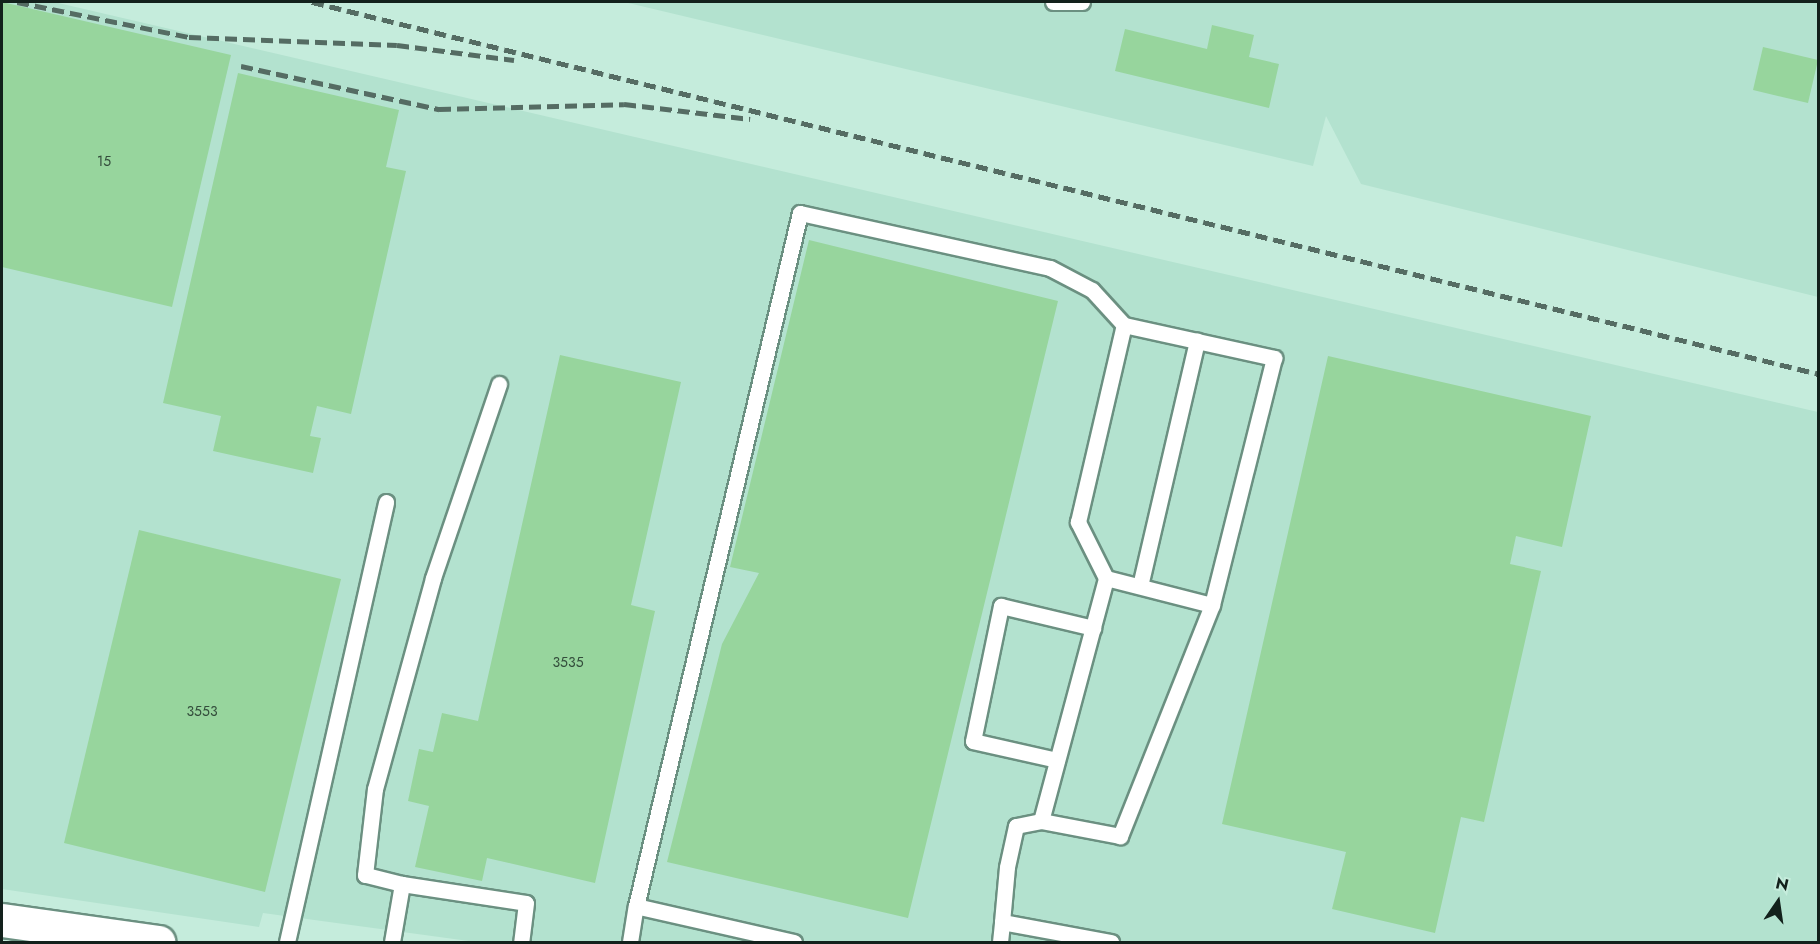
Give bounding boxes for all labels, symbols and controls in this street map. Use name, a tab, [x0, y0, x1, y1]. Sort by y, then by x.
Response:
house number: 15	[97, 153, 111, 169]
house number: 3535	[552, 654, 584, 670]
house number: 3553	[186, 703, 218, 719]
text: N	[1773, 871, 1791, 897]
north arrow	[1748, 872, 1808, 932]

